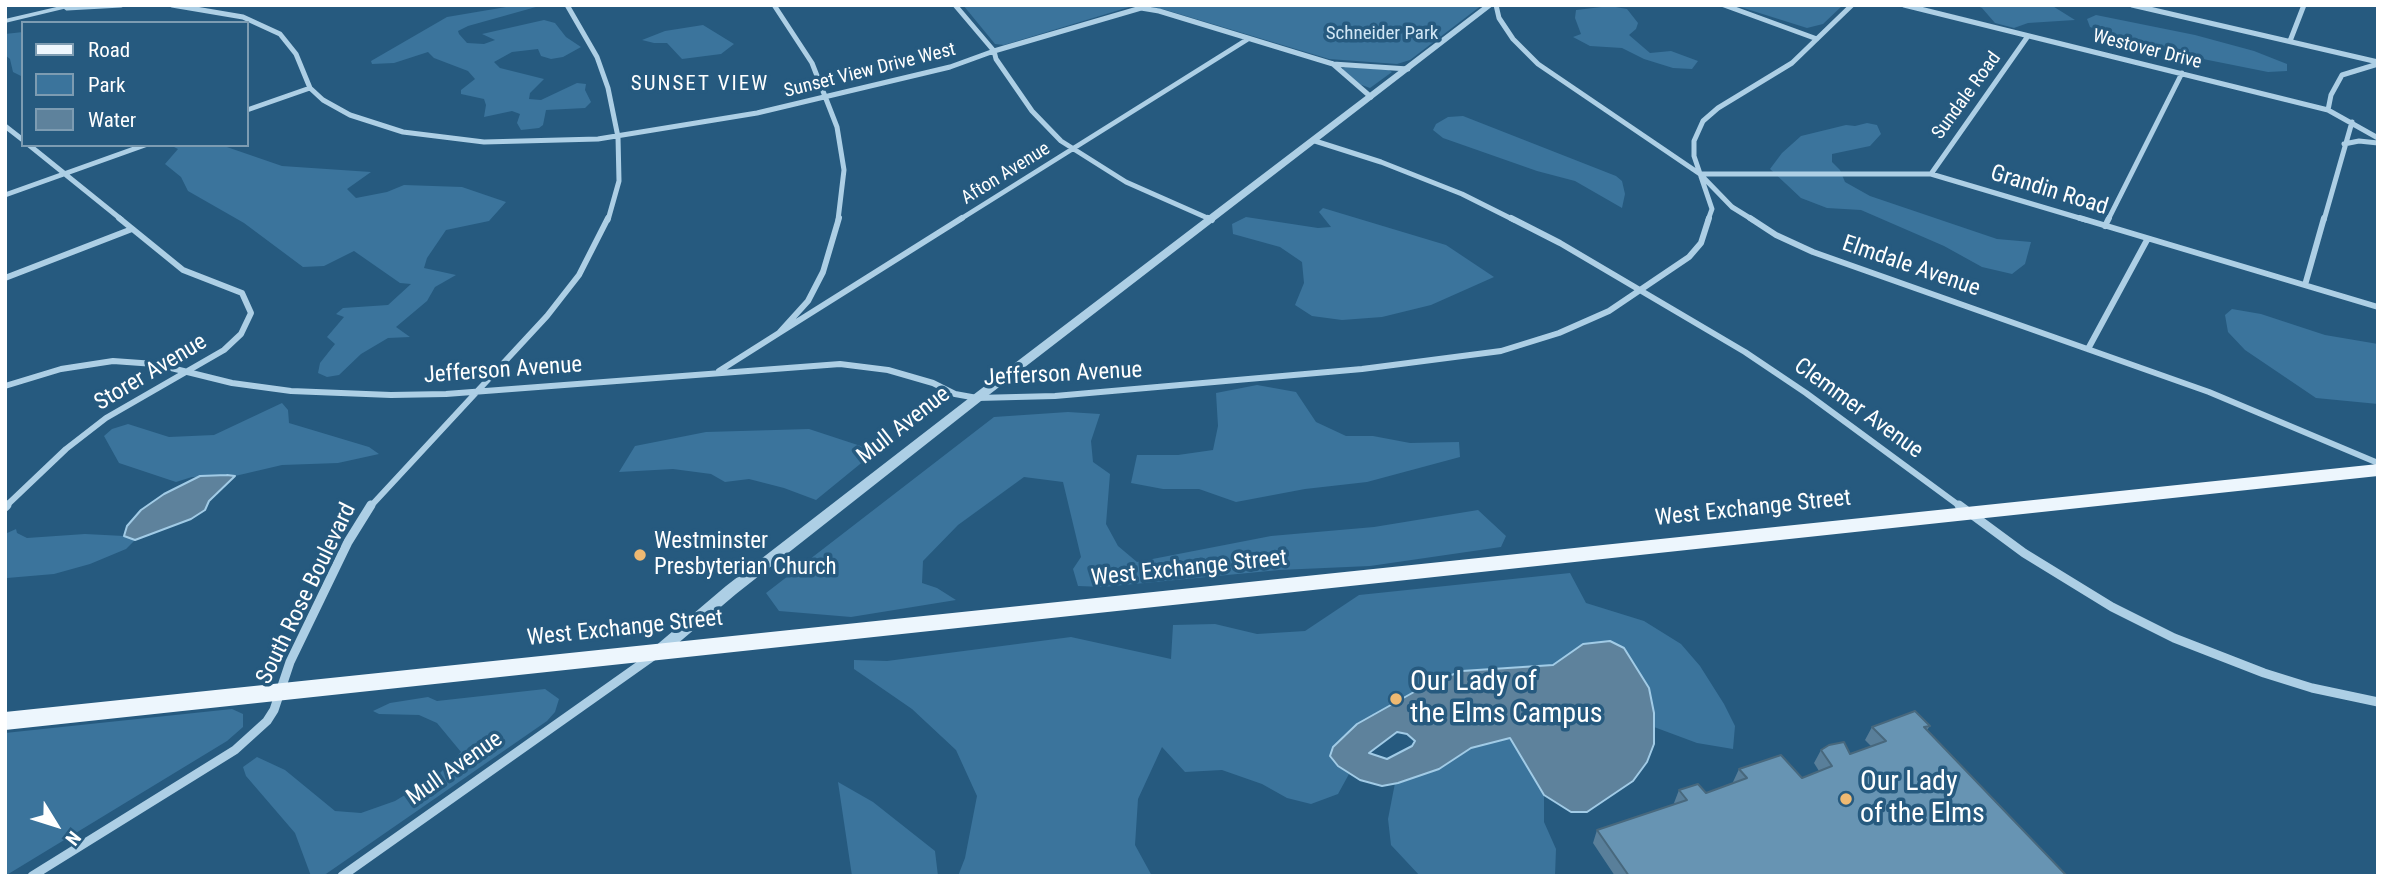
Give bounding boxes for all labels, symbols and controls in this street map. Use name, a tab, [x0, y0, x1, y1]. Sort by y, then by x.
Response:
legend	[21, 21, 248, 147]
park label: Schneider Park	[1326, 23, 1438, 45]
street label: Westover Drive	[2090, 25, 2204, 75]
text: Road	[88, 38, 130, 62]
street label: Sunset View Drive West	[782, 39, 958, 103]
street label: Sundale Road	[1928, 48, 2006, 144]
district label: SUNSET VIEW	[632, 72, 768, 98]
text: Park	[88, 73, 125, 97]
text: Water	[88, 108, 136, 132]
street label: Afton Avenue	[957, 138, 1055, 210]
street label: Grandin Road	[1987, 160, 2111, 222]
street label: Elmdale Avenue	[1838, 231, 1984, 303]
street label: Storer Avenue	[90, 329, 212, 417]
street label: Jefferson Avenue	[423, 352, 583, 390]
street label: Clemmer Avenue	[1788, 353, 1928, 465]
street label: Jefferson Avenue	[983, 357, 1143, 393]
street label: Mull Avenue	[852, 381, 956, 471]
street label: West Exchange Street	[1654, 485, 1852, 533]
street label: South Rose Boulevard	[251, 499, 363, 689]
place label: Westminster Presbyterian Church	[654, 528, 837, 582]
street label: West Exchange Street	[1090, 545, 1288, 593]
marker: Westminster Presbyterian Church	[632, 547, 648, 563]
street label: West Exchange Street	[526, 605, 724, 653]
place label: Our Lady of the Elms Campus	[1410, 666, 1602, 732]
marker: Our Lady of the Elms Campus	[1388, 691, 1404, 707]
street label: Mull Avenue	[402, 726, 508, 812]
place label: Our Lady of the Elms	[1860, 766, 1985, 832]
north arrow	[21, 790, 91, 860]
marker: Our Lady of the Elms	[1838, 791, 1854, 807]
text: N	[60, 827, 86, 850]

